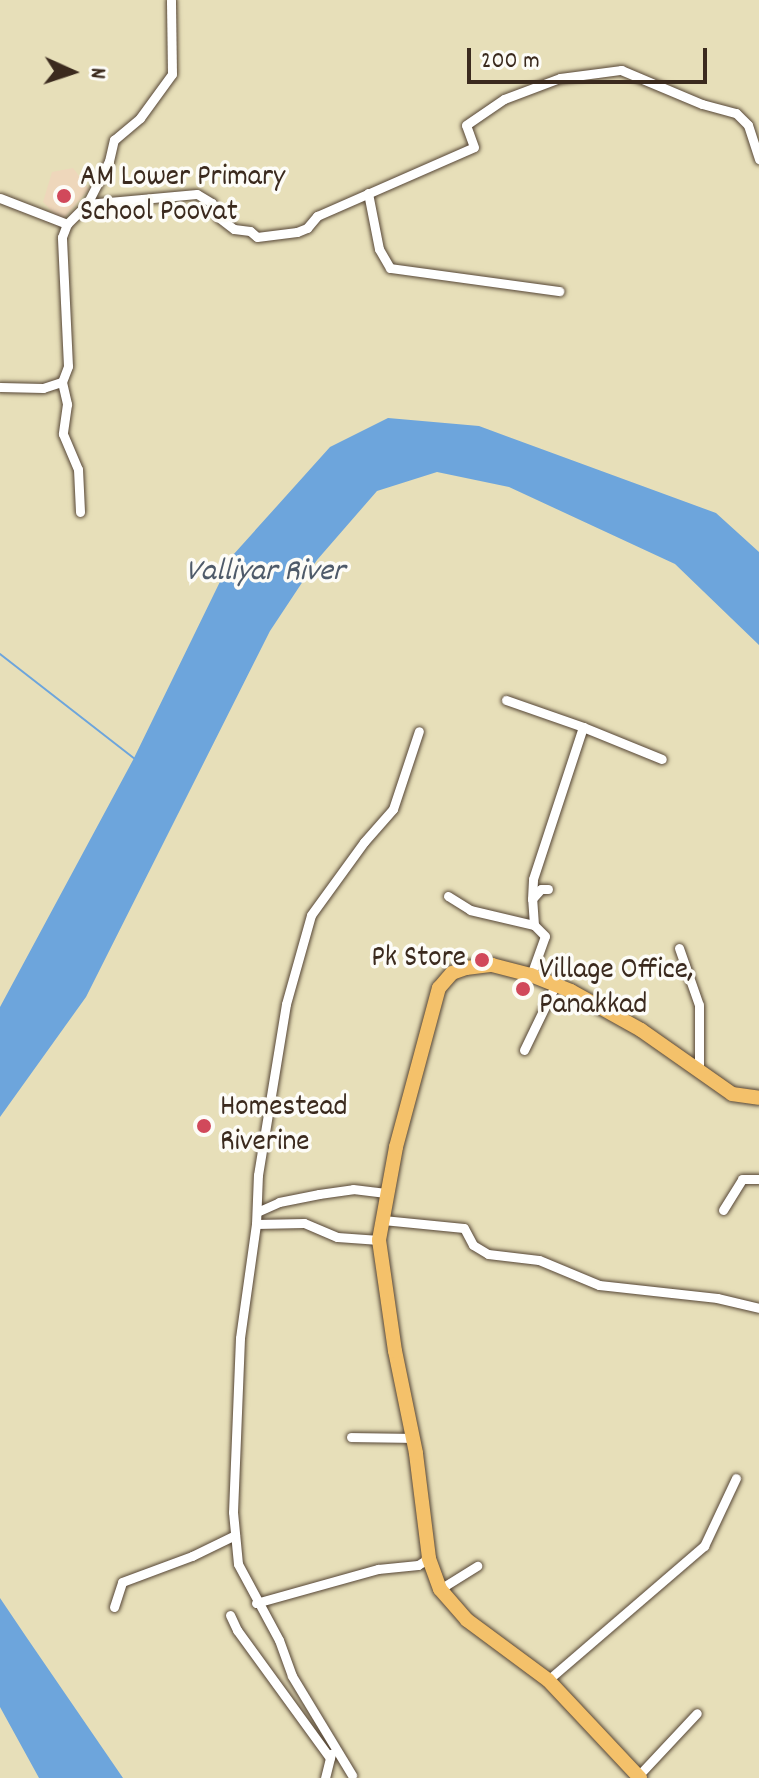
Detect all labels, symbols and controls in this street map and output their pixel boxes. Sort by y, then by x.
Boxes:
north arrow [32,32,112,112]
scale bar [471,32,711,82]
text: 200 m [481,45,540,79]
text: N [81,67,112,80]
place label: AM Lower Primary School Poovat [80,161,285,232]
marker: AM Lower Primary School Poovat [55,187,73,205]
water label: Valliyar River [185,554,345,592]
place label: Pk Store [371,942,466,978]
marker: Pk Store [473,951,491,969]
place label: Village Office, Panakkad [539,954,694,1024]
marker: Village Office, Panakkad [514,980,532,998]
place label: Homestead Riverine [220,1091,348,1162]
marker: Homestead Riverine [195,1117,213,1135]

